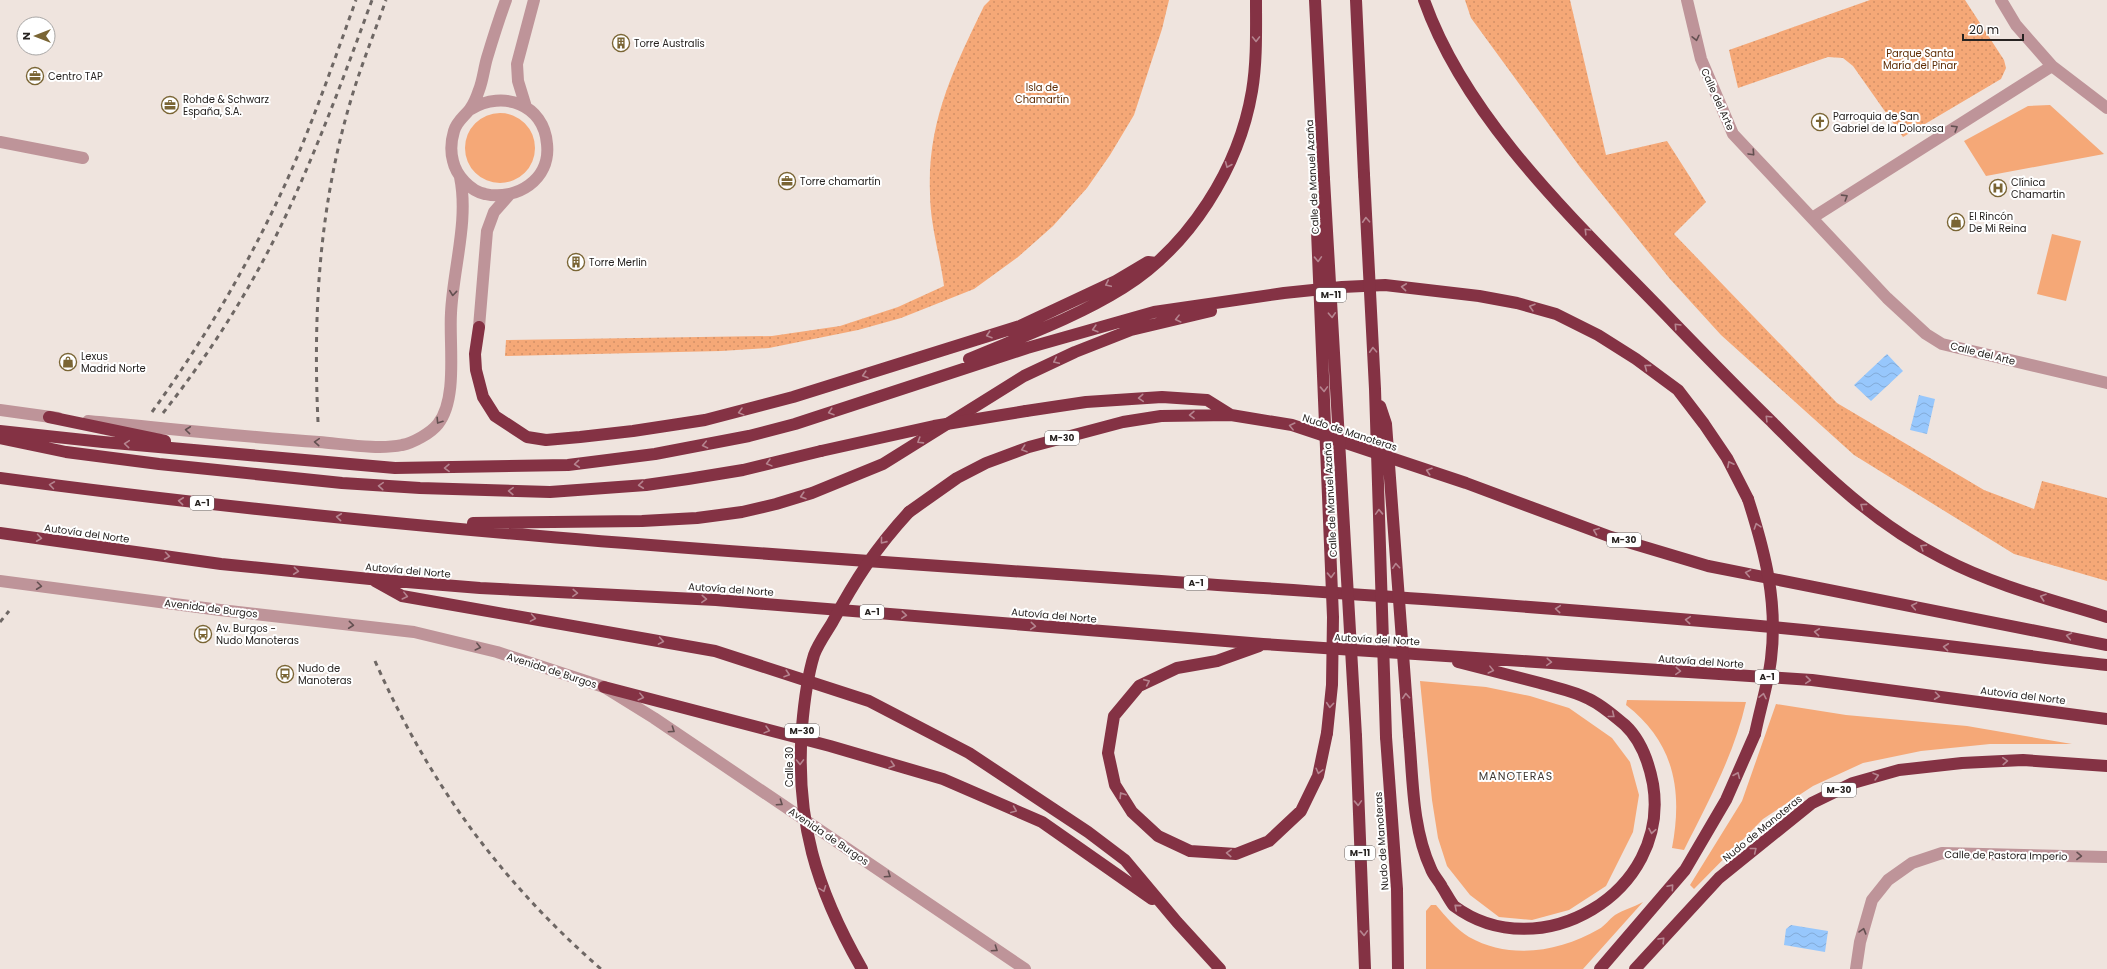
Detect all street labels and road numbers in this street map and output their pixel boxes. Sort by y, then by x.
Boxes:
street label: Calle del Arte [1697,66,1738,133]
street label: Calle de Manuel Azaña [1302,119,1323,235]
road number: M-11 [1316,288,1346,302]
street label: Calle del Arte [1949,338,2017,369]
street label: Nudo de Manoteras [1301,410,1399,455]
road number: M-30 [1045,431,1079,445]
street label: Calle de Manuel Azaña [1320,442,1341,558]
road number: A-1 [190,496,214,510]
street label: Autovía del Norte [43,520,130,547]
road number: M-30 [1607,533,1641,547]
street label: Autovía del Norte [365,559,451,582]
road number: A-1 [1184,576,1208,590]
street label: Autovía del Norte [688,579,774,600]
street label: Avenida de Burgos [163,595,258,622]
street label: Autovía del Norte [1011,604,1097,627]
road number: A-1 [860,605,884,619]
street label: Autovía del Norte [1334,630,1420,649]
street label: Avenida de Burgos [505,649,599,692]
street label: Autovía del Norte [1658,651,1744,672]
road number: A-1 [1755,670,1779,684]
street label: Autovía del Norte [1979,683,2066,708]
road number: M-30 [785,724,819,738]
street label: Calle 30 [782,747,797,787]
road number: M-30 [1822,783,1856,797]
street label: Nudo de Manoteras [1371,791,1392,891]
street label: Nudo de Manoteras [1719,792,1805,865]
street label: Avenida de Burgos [786,804,872,869]
road number: M-11 [1345,846,1375,860]
street label: Calle de Pastora Imperio [1944,847,2068,864]

